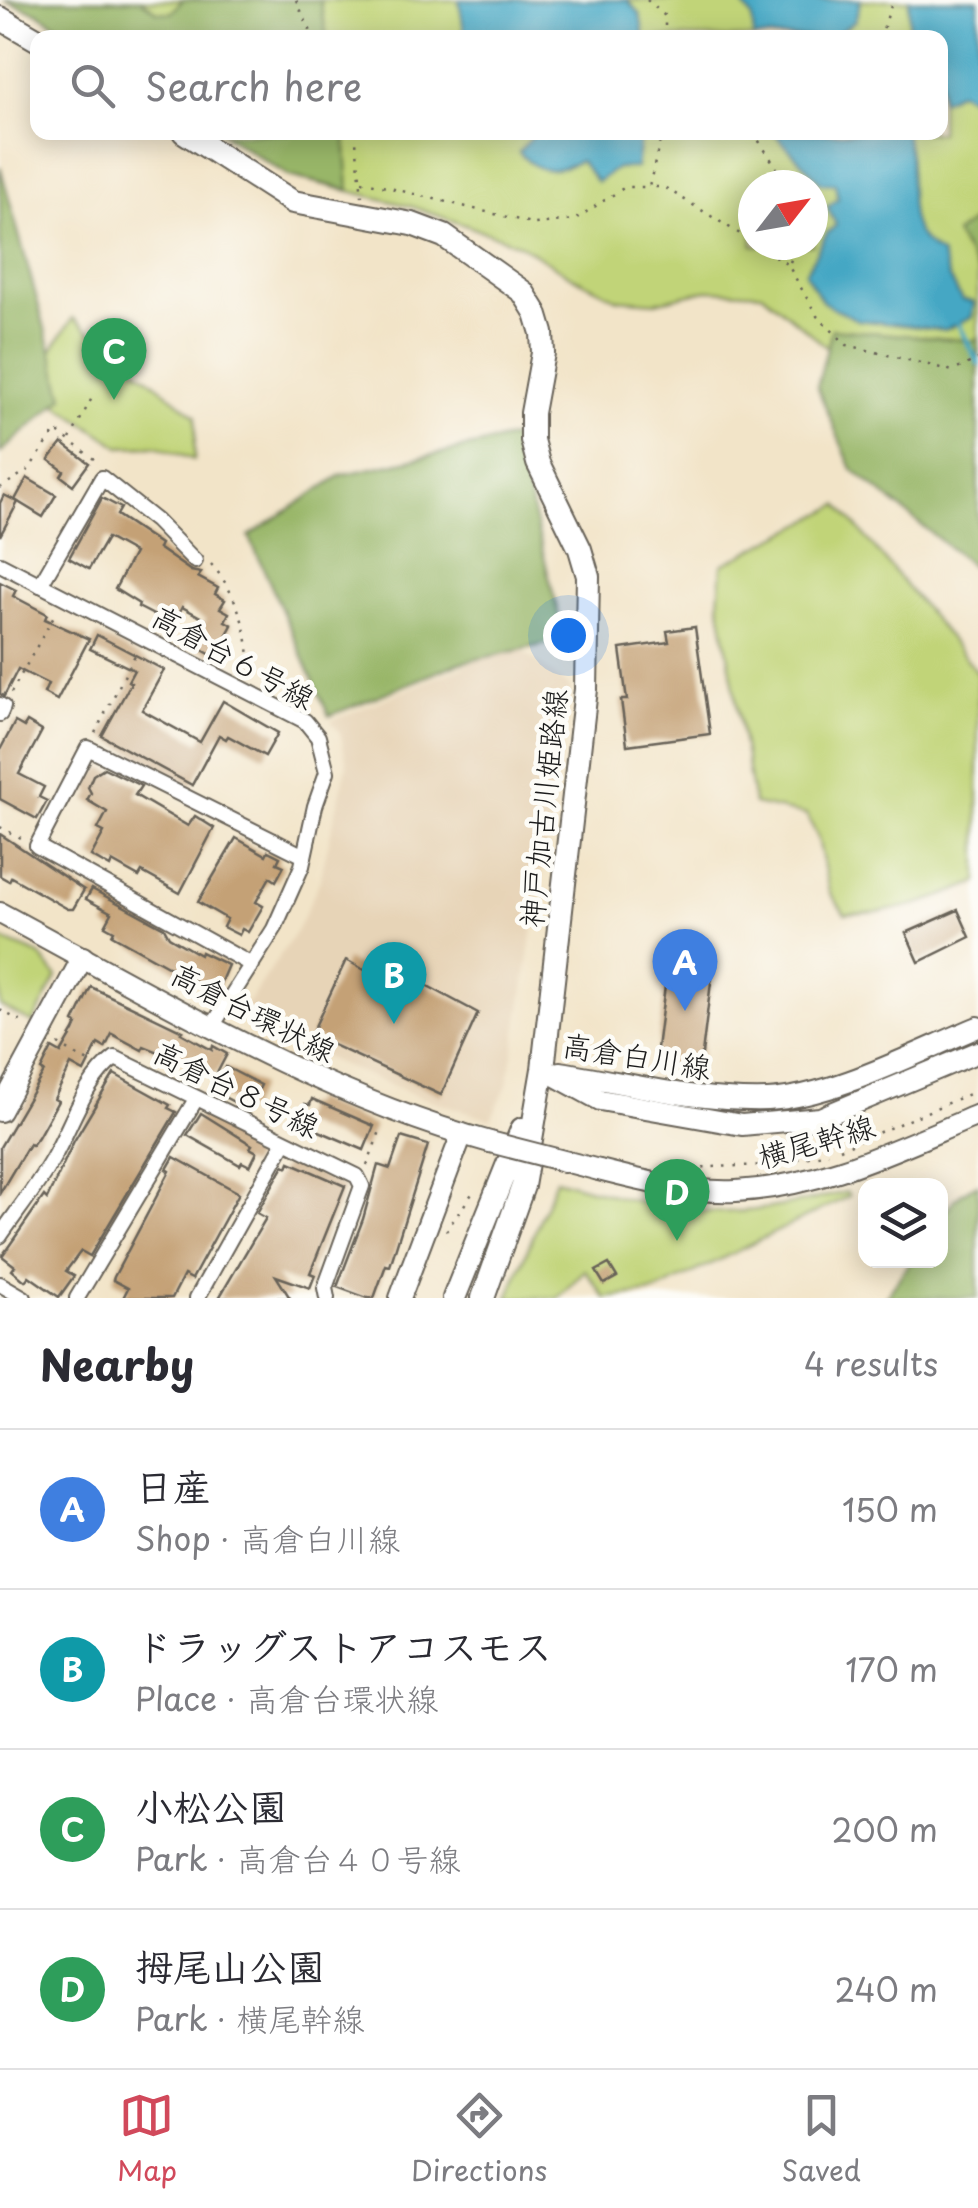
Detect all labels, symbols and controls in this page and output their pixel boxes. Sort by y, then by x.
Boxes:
search box [30,30,948,140]
text: Search here [145,57,362,114]
icon: search [65,58,120,113]
north arrow [738,170,828,260]
pin: C [82,318,146,400]
street label: 高倉台６号線 [144,593,324,719]
your location [543,610,594,661]
street label: 神戸加古川姫路線 [507,686,577,930]
pin: A [652,928,718,1011]
pin: B [362,942,426,1024]
street label: 高倉台環状線 [164,950,344,1072]
street label: 高倉白川線 [559,1021,715,1089]
street label: 高倉台８号線 [146,1028,328,1148]
street label: 横尾幹線 [752,1102,880,1178]
pin: D [644,1158,710,1241]
map controls [858,1178,948,1268]
button: layers [858,1178,948,1268]
text: Nearby [40,1332,194,1395]
text: 4 results [804,1339,938,1387]
text: 日産 [135,1457,211,1514]
text: A [60,1485,85,1533]
text: 150 m [842,1485,938,1533]
text: Shop · 高倉白川線 [135,1514,400,1562]
text: ドラッグストアコスモス [135,1617,552,1674]
text: B [62,1645,83,1693]
text: 170 m [845,1645,938,1693]
text: Place · 高倉台環状線 [135,1674,438,1722]
text: 小松公園 [135,1777,287,1834]
text: C [60,1805,85,1853]
text: 200 m [831,1805,938,1853]
text: Park · 高倉台４０号線 [135,1834,461,1882]
text: 拇尾山公園 [135,1937,325,1994]
text: D [60,1965,85,2013]
text: 240 m [835,1965,938,2013]
text: Park · 横尾幹線 [135,1994,365,2042]
tab: Map [117,2088,177,2191]
tab: Directions [411,2088,547,2191]
tab: Saved [781,2088,861,2191]

